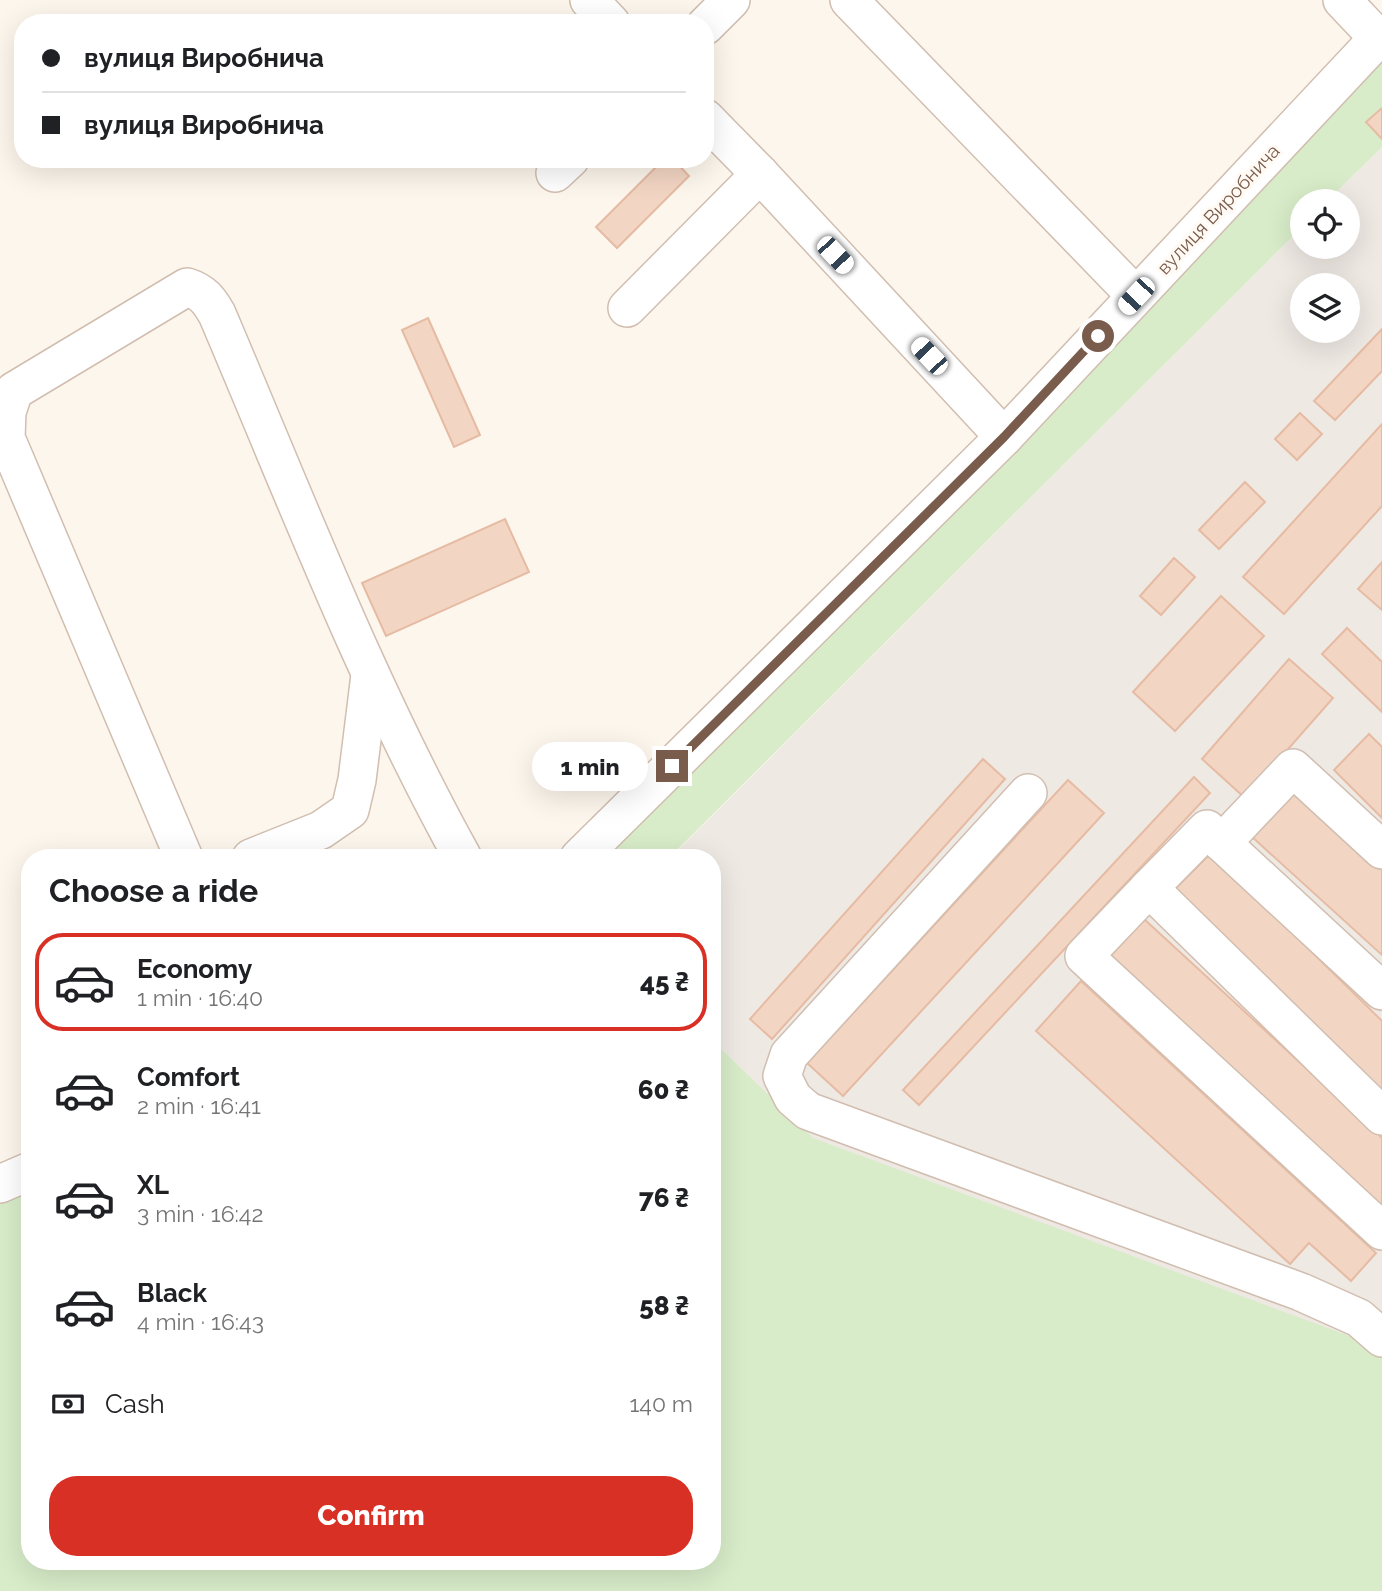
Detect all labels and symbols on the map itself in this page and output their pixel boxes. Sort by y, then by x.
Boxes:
street label: вулиця Виробнича [1152,140,1284,278]
car [813,232,858,278]
car [1114,273,1159,319]
route start [1082,320,1114,352]
car [907,333,952,379]
callout: 1 min [532,742,648,790]
route end [656,750,688,782]

